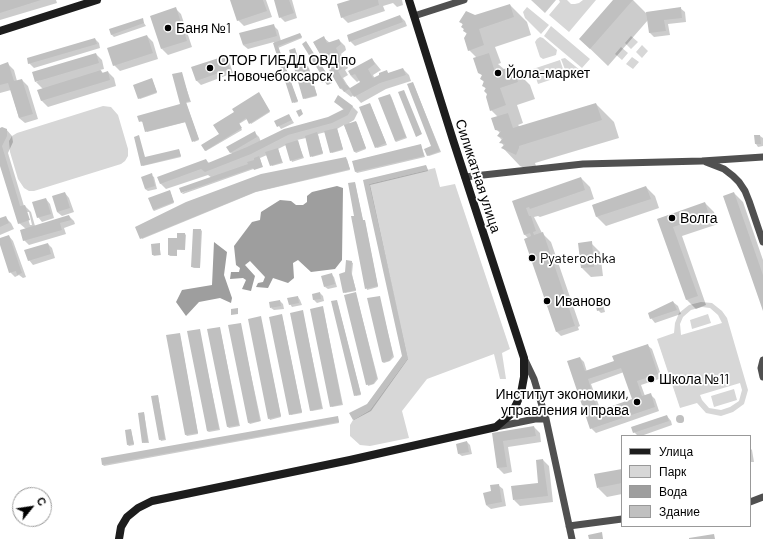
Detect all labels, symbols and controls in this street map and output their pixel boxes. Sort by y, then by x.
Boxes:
place label: Баня №1 [176,20,231,36]
marker: Баня №1 [163,23,173,33]
place label: ОТОР ГИБДД ОВД по г.Новочебоксарск [218,52,356,84]
marker: ОТОР ГИБДД ОВД по г.Новочебоксарск [205,63,215,73]
place label: Йола-маркет [506,65,590,81]
marker: Йола-маркет [493,68,503,78]
street label: Силикатная улица [452,117,504,235]
place label: Волга [680,210,718,226]
marker: Волга [667,213,677,223]
place label: Pyaterochka [540,250,616,266]
marker: Pyaterochka [527,253,537,263]
place label: Иваново [555,293,611,309]
marker: Иваново [542,296,552,306]
place label: Школа №11 [659,371,729,387]
marker: Школа №11 [646,374,656,384]
place label: Институт экономики, управления и права [495,386,629,418]
marker: Институт экономики, управления и права [632,397,642,407]
legend [621,435,751,527]
text: Улица [659,444,693,458]
text: Парк [659,464,686,478]
text: Вода [659,484,687,498]
north arrow [12,487,52,527]
text: С [34,495,50,508]
text: Здание [659,504,700,518]

